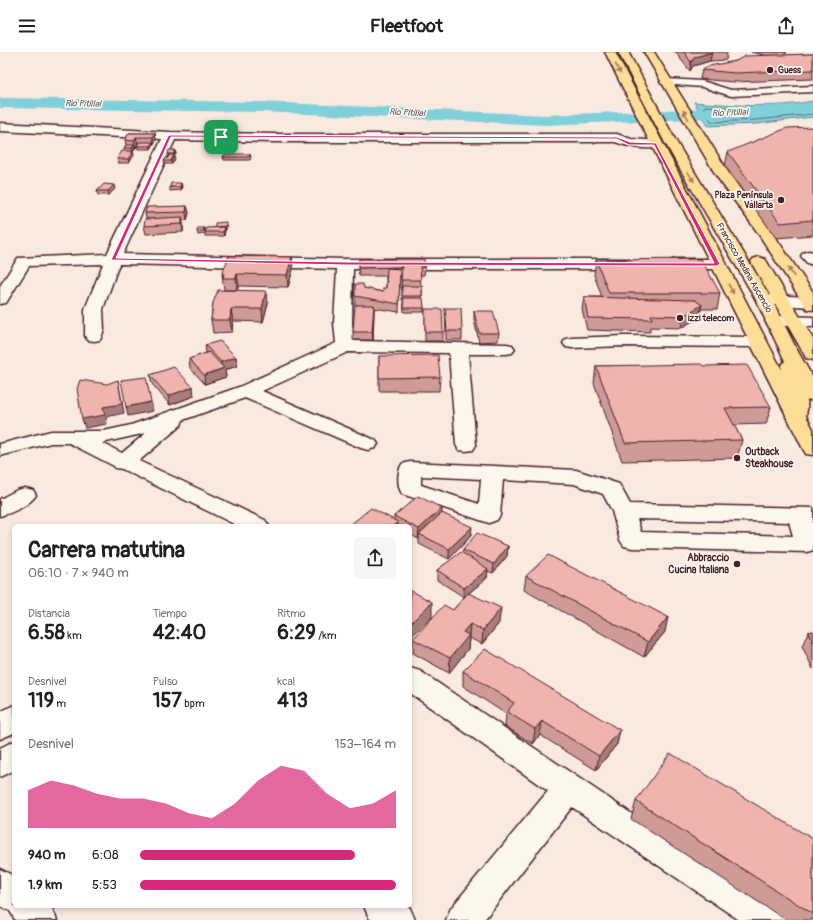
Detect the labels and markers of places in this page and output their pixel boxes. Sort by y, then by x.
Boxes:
marker: Guess [765,65,775,75]
place label: Guess [778,65,802,76]
pin [204,120,238,154]
place label: Plaza Península Vallarta [714,190,774,211]
marker: Plaza Península Vallarta [776,195,786,205]
marker: izzi telecom [675,313,685,323]
place label: izzi telecom [688,313,734,324]
place label: Outback Steakhouse [745,446,794,470]
marker: Outback Steakhouse [732,453,742,463]
place label: Abbraccio Cucina Italiana [668,552,730,576]
marker: Abbraccio Cucina Italiana [732,559,742,569]

